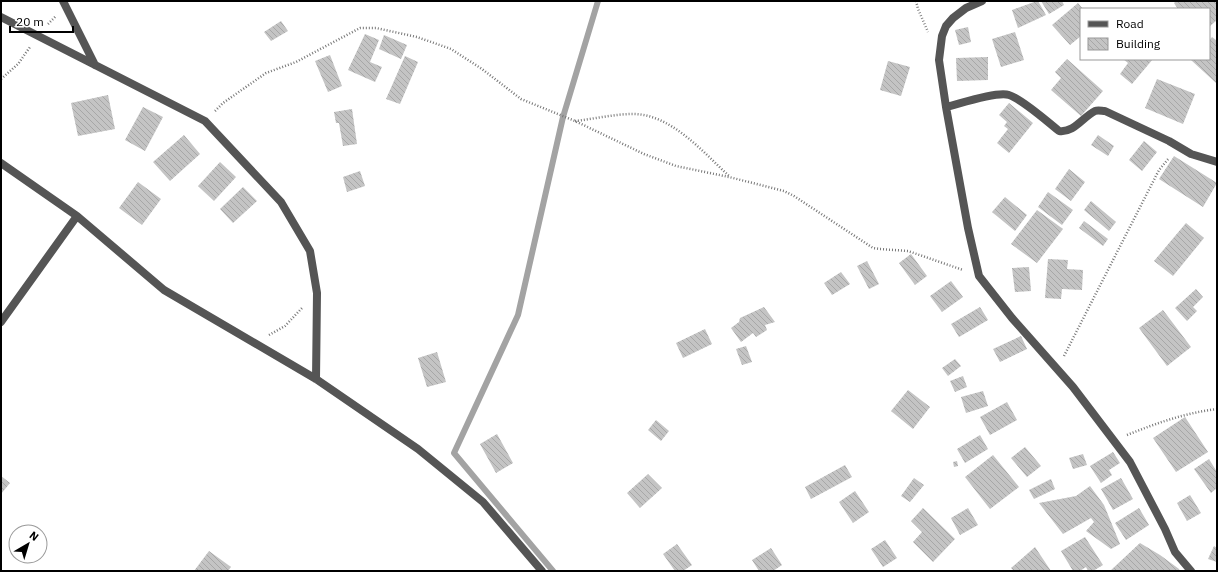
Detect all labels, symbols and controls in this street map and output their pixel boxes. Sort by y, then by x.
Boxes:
scale bar [10,8,73,34]
legend [1080,8,1210,60]
text: 20 m [16,14,44,29]
text: Road [1116,16,1144,31]
text: Building [1116,36,1161,51]
north arrow [8,524,48,564]
text: N [27,528,42,544]

